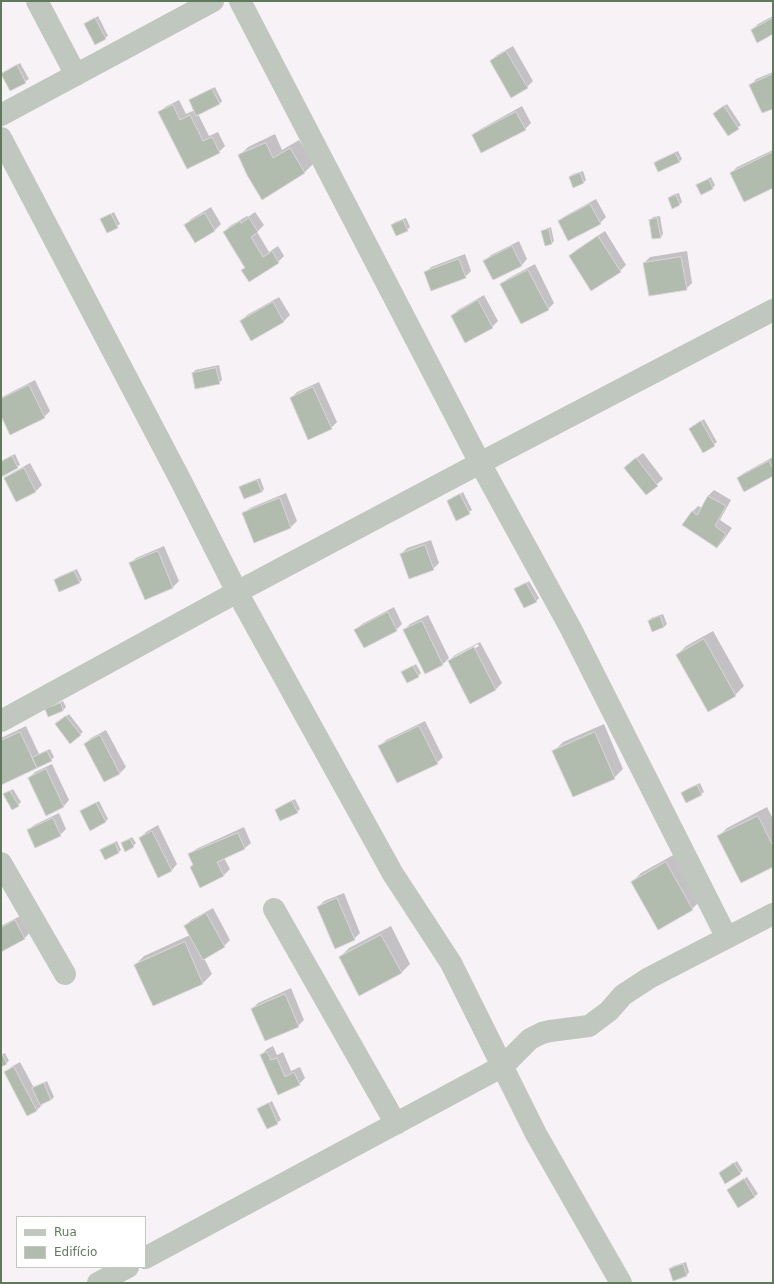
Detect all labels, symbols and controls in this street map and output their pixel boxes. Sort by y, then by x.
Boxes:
legend [16,1216,146,1268]
text: Rua [54,1225,77,1239]
text: Edifício [54,1245,97,1259]

